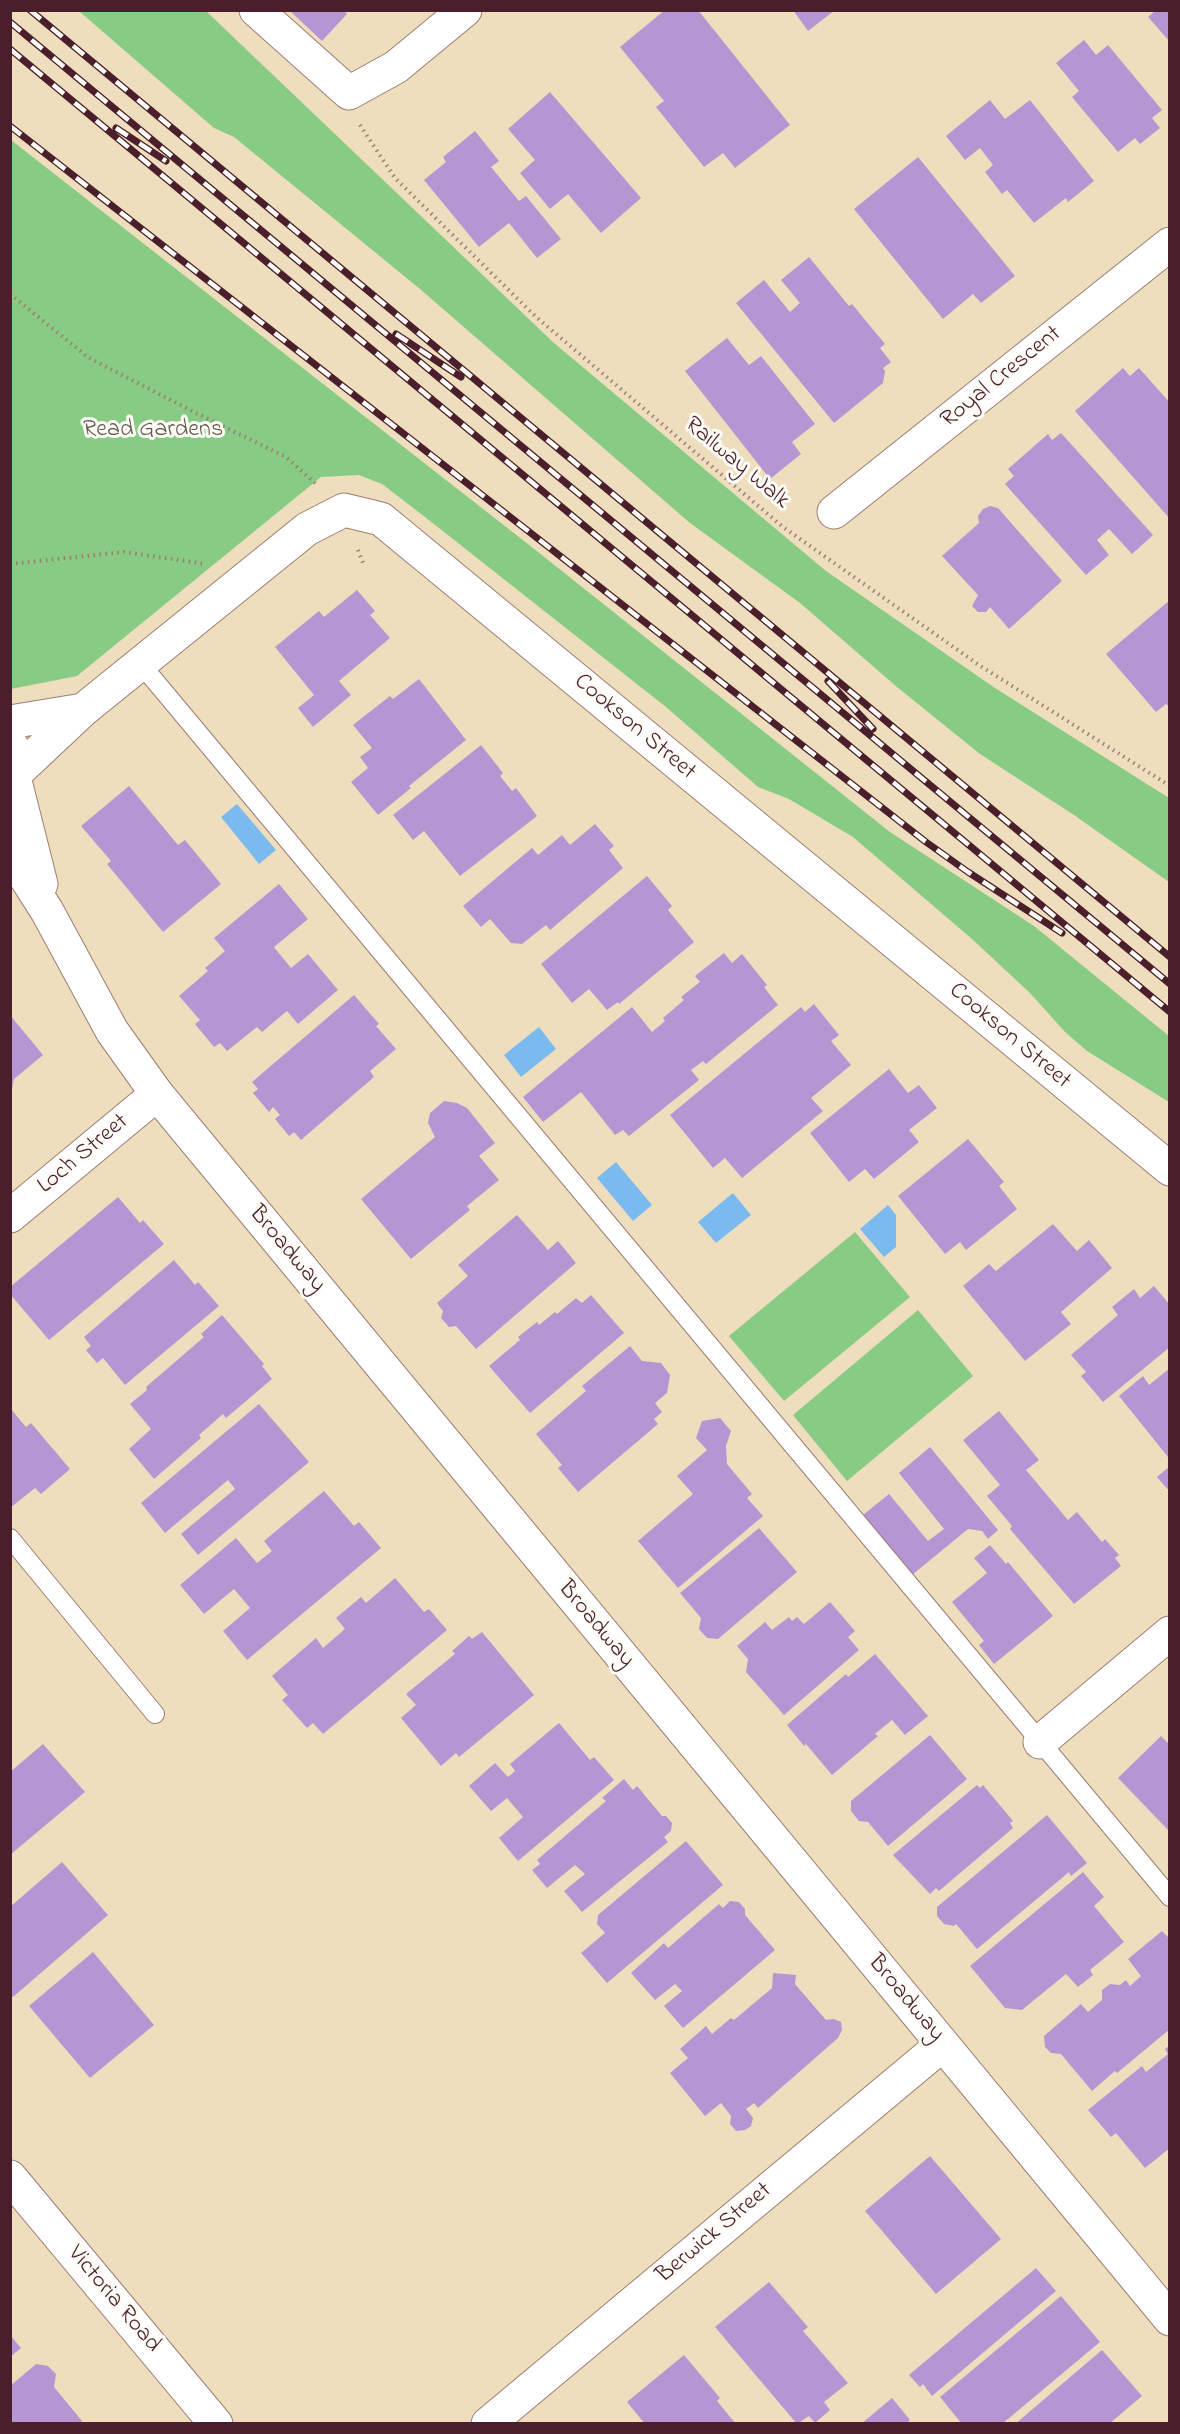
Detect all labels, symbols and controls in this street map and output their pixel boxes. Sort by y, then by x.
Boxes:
street label: Royal Crescent [936,321,1068,435]
street label: Railway Walk [677,412,795,516]
park label: Read Gardens [83,417,223,445]
street label: Cookson Street [567,668,701,788]
street label: Cookson Street [942,977,1076,1097]
street label: Loch Street [33,1109,135,1201]
street label: Broadway [241,1201,331,1299]
street label: Broadway [550,1576,640,1674]
street label: Broadway [860,1950,950,2048]
street label: Berwick Street [651,2177,779,2291]
street label: Victoria Road [60,2241,166,2359]

